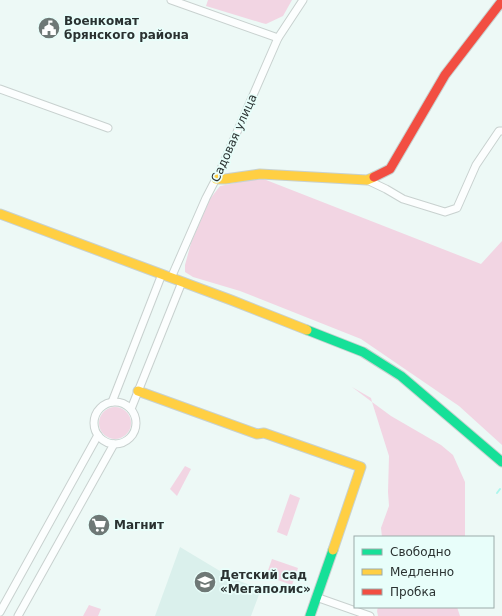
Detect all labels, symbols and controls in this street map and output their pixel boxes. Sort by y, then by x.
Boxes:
place label: Военкомат брянского района [64,14,189,42]
public building icon: Военкомат брянского района [36,15,62,41]
street label: Садовая улица [208,92,260,184]
supermarket icon: Магнит [86,512,112,538]
place label: Магнит [114,518,164,532]
legend [354,536,494,608]
text: Свободно [390,545,451,559]
text: Медленно [390,565,454,579]
place label: Детский сад «Мегаполис» [220,568,311,596]
school or university icon: Детский сад «Мегаполис» [192,569,218,595]
text: Пробка [390,585,436,599]

